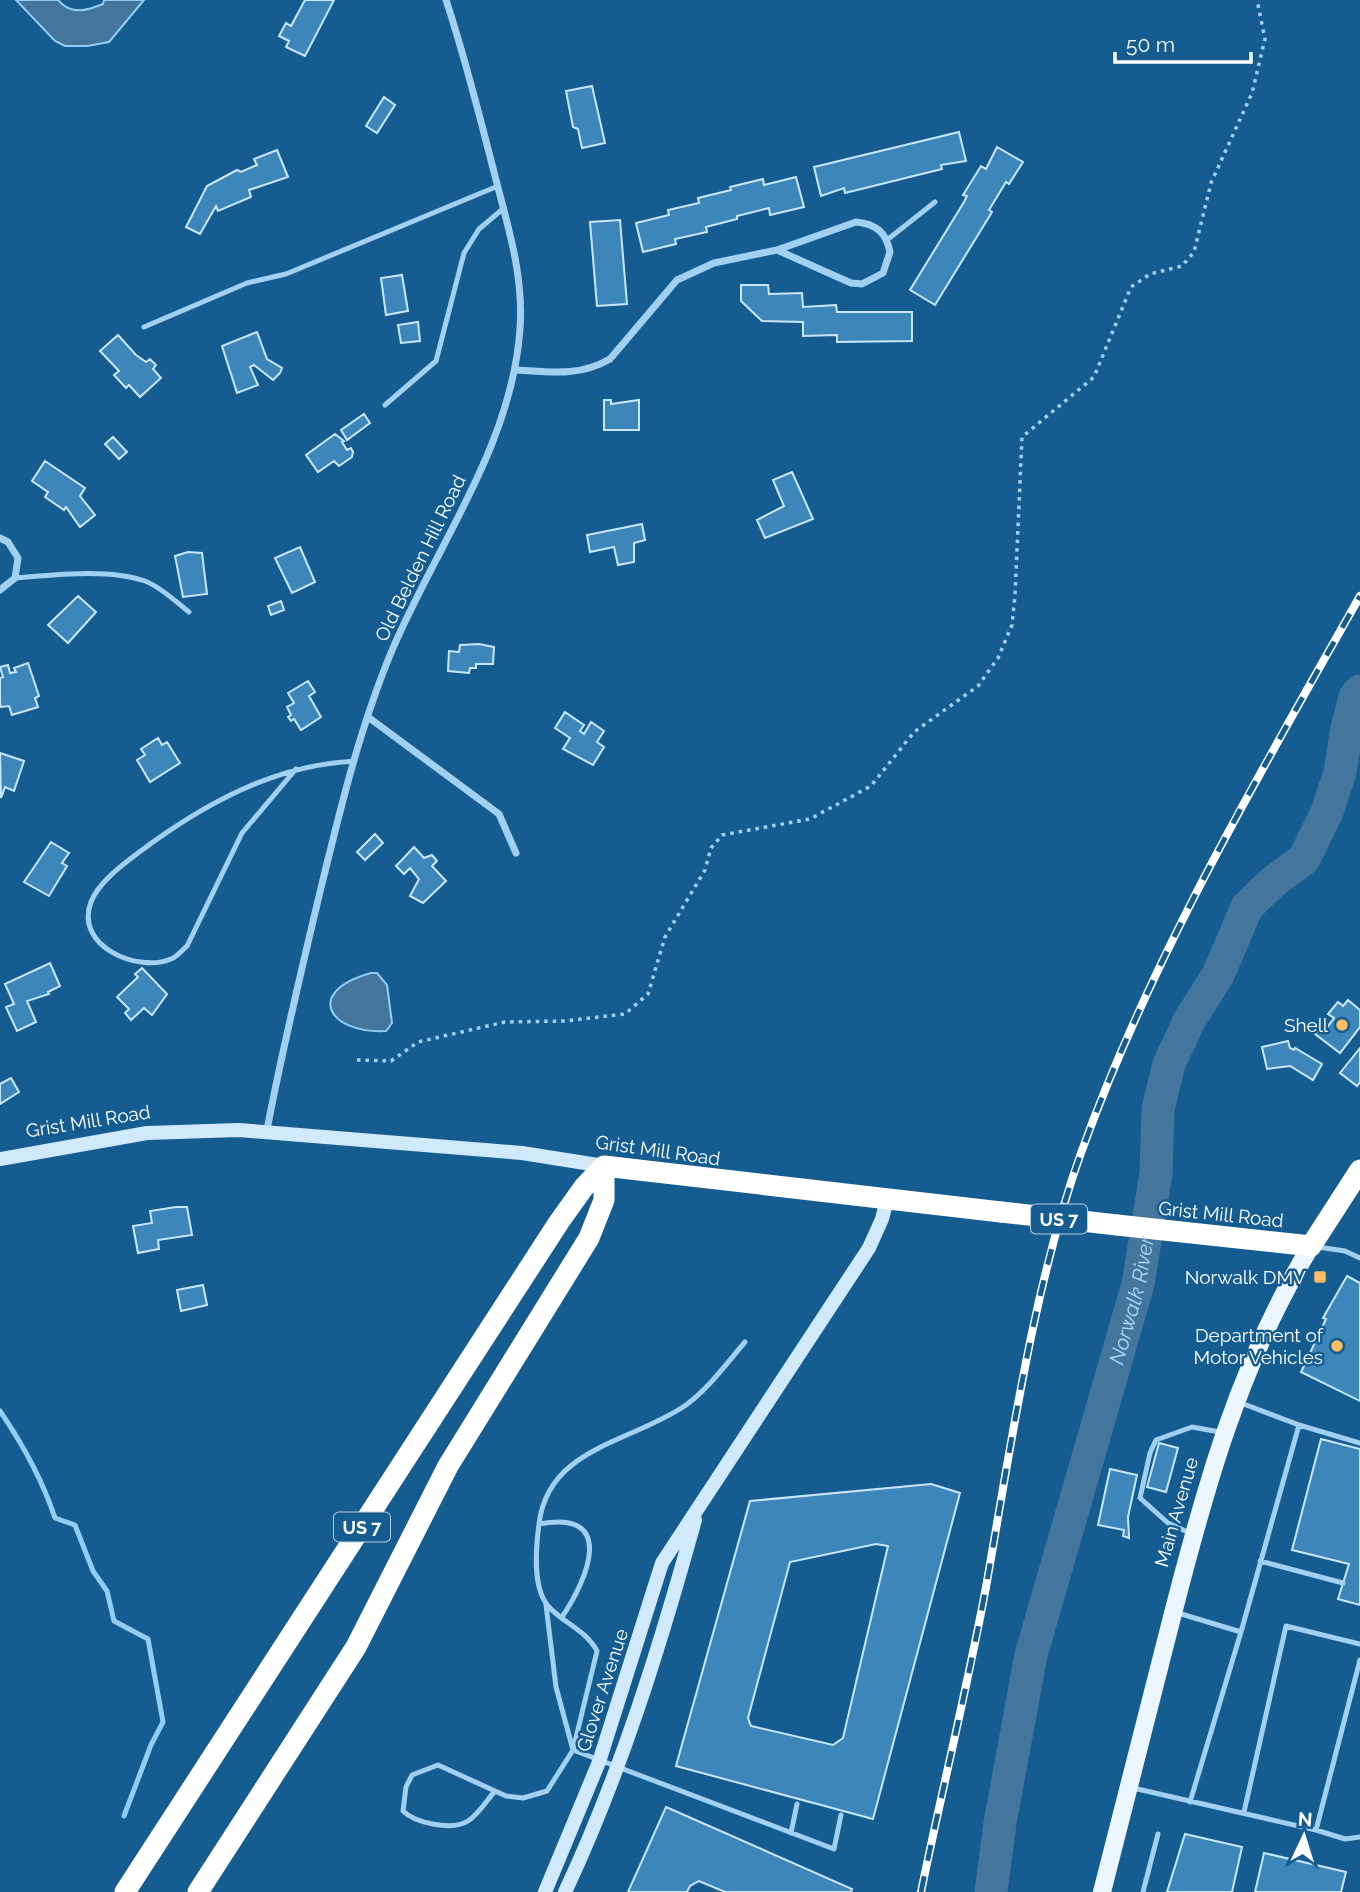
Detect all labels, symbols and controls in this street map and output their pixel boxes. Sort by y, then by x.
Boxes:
scale bar [1115,21,1252,65]
text: 50 m [1126,32,1175,57]
street label: Old Belden Hill Road [370,471,470,645]
place label: Shell [1284,1014,1329,1036]
marker: Shell [1334,1017,1350,1033]
street label: Grist Mill Road [24,1100,152,1142]
street label: Grist Mill Road [594,1130,722,1170]
street label: Grist Mill Road [1157,1196,1285,1232]
road number: US 7 [1031,1204,1087,1234]
water label: Norwalk River [1103,1234,1158,1367]
place label: Norwalk DMV [1185,1266,1306,1288]
marker: Norwalk DMV [1312,1269,1328,1285]
place label: Department of Motor Vehicles [1193,1324,1324,1368]
marker: Department of Motor Vehicles [1329,1338,1345,1354]
street label: Main Avenue [1150,1455,1202,1569]
road number: US 7 [334,1512,390,1542]
street label: Glover Avenue [572,1626,632,1754]
north arrow [1269,1801,1339,1871]
text: N [1297,1808,1313,1831]

